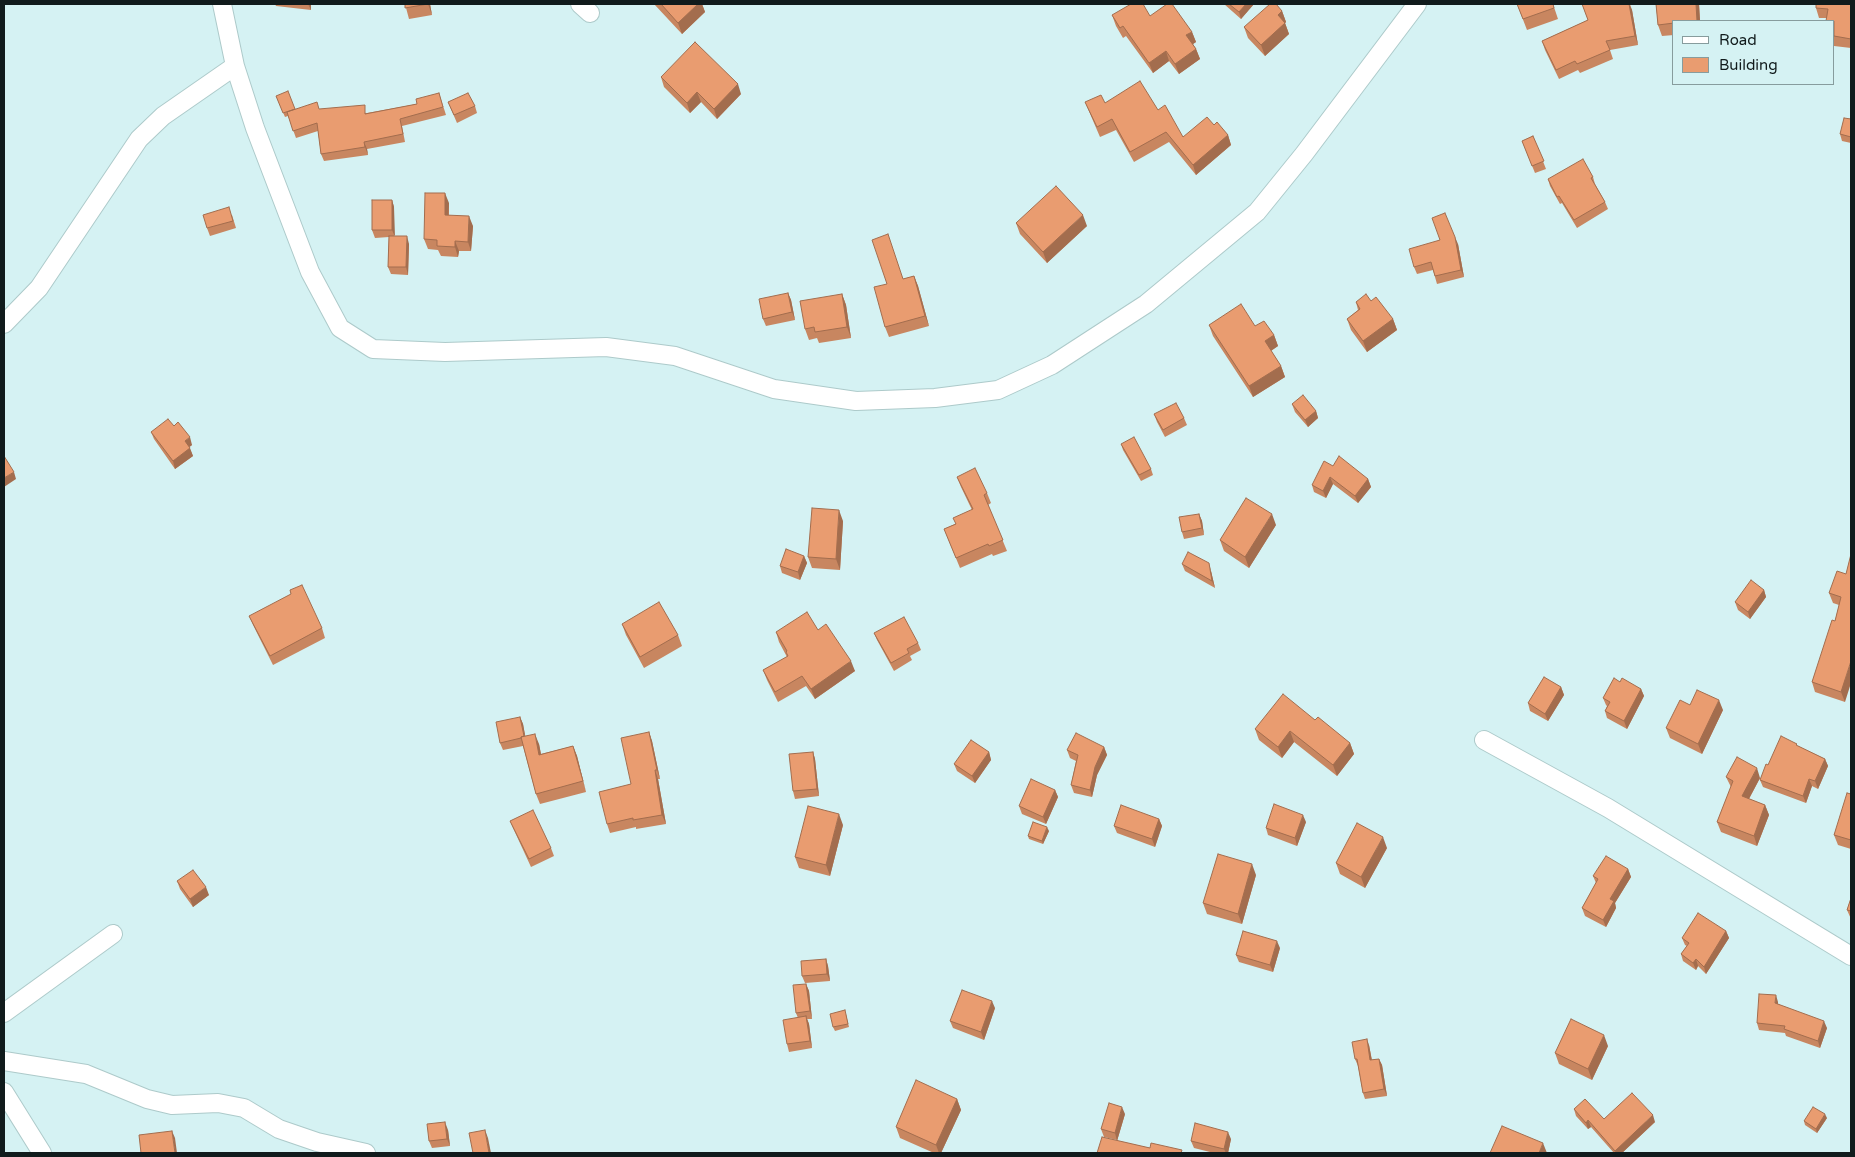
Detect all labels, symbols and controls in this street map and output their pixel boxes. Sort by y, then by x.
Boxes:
legend [1672,20,1835,85]
text: Road [1719,31,1757,49]
text: Building [1719,56,1778,74]

